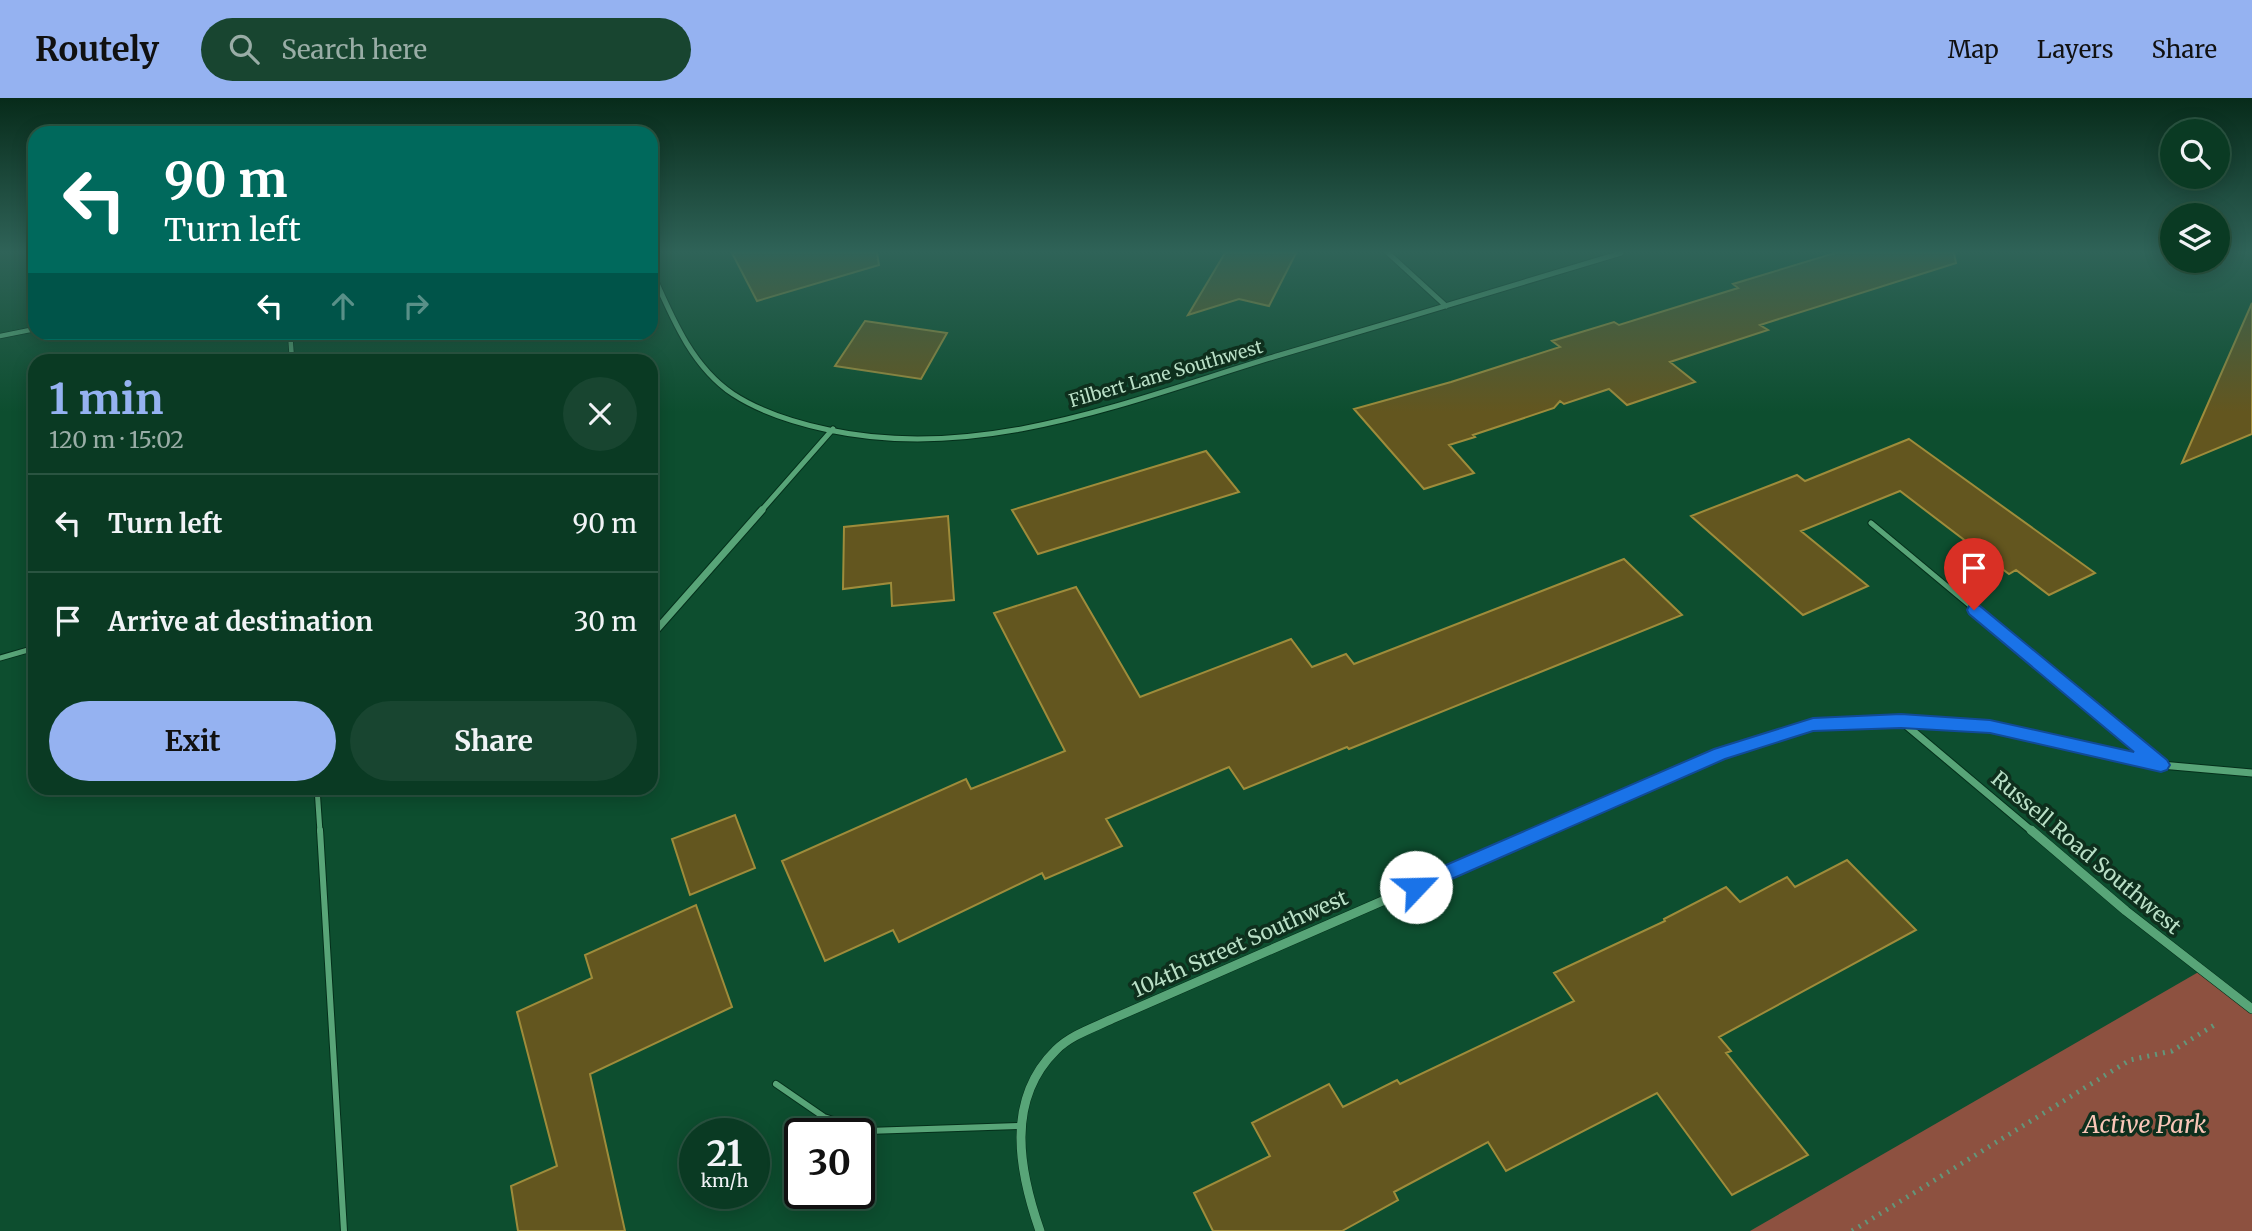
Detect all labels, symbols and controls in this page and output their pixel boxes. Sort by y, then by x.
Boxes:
search box [201,18,691,81]
text: Routely [35,29,159,70]
icon: search [225,30,263,68]
text: Search here [281,33,427,66]
text: Map [1948,34,1999,65]
text: Layers [2037,34,2113,65]
text: Share [2151,34,2217,65]
map controls [2160,119,2230,273]
button: search [2160,119,2230,189]
text: 90 m [164,149,288,210]
icon: left [49,154,140,245]
button: layers [2160,203,2230,273]
text: Turn left [164,210,301,250]
icon: left [251,287,289,325]
icon: ahead [324,287,362,325]
icon: right [397,287,435,325]
street label: Filbert Lane Southwest [1066,335,1265,412]
text: 1 min [49,373,163,425]
button: close [563,377,637,451]
text: 120 m · 15:02 [49,425,184,454]
icon: left [49,504,87,542]
text: Turn left [108,507,222,540]
text: 90 m [573,507,637,540]
pin [1944,538,2004,610]
icon: arrive [1955,549,1993,587]
icon: arrive [49,602,87,640]
text: Arrive at destination [108,605,373,638]
text: 30 m [574,605,637,638]
button: Exit [49,701,336,781]
button: Share [350,701,637,781]
street label: Russell Road Southwest [1986,765,2187,940]
position arrow [1379,850,1453,924]
street label: 104th Street Southwest [1128,884,1352,1003]
park label: Active Park [2082,1109,2206,1140]
speed limit sign: 30 [784,1118,875,1209]
text: 21 [707,1132,742,1176]
text: km/h [701,1169,748,1192]

